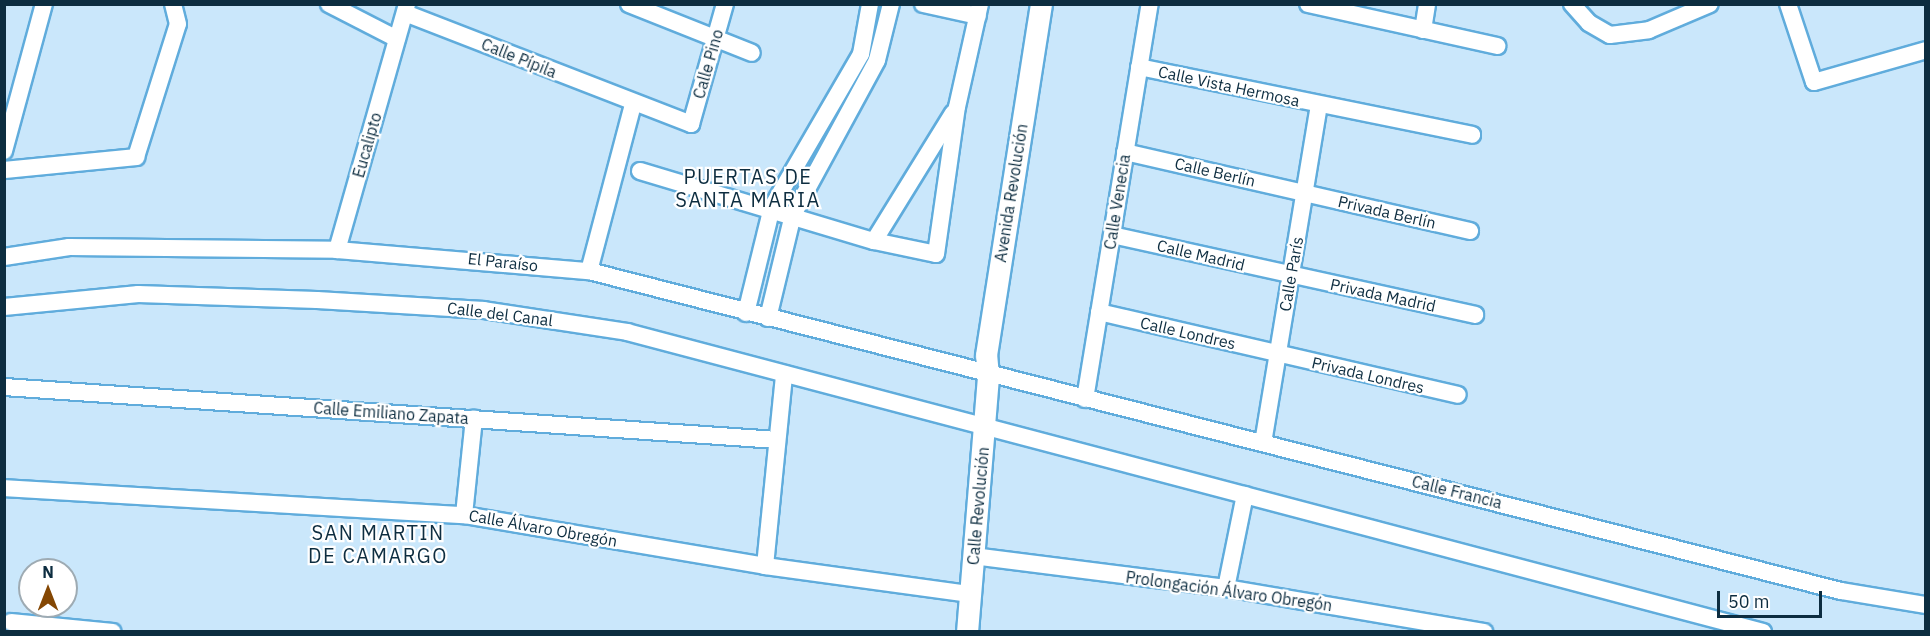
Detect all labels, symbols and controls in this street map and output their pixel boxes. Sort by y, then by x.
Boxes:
street label: Calle Pino [689,27,727,101]
street label: Calle Pípila [479,34,559,82]
street label: Calle Vista Hermosa [1156,62,1302,110]
street label: Eucalipto [349,110,385,180]
street label: Avenida Revolución [991,122,1031,264]
street label: Calle Venecia [1100,153,1134,251]
street label: Calle Berlín [1173,153,1257,191]
district label: PUERTAS DE SANTA MARIA [675,165,821,212]
street label: Privada Berlín [1336,191,1438,233]
street label: Calle París [1275,235,1307,313]
street label: Calle Madrid [1155,236,1247,274]
street label: El Paraíso [467,249,539,275]
street label: Privada Madrid [1329,274,1437,316]
street label: Calle del Canal [446,298,554,330]
street label: Calle Londres [1138,313,1238,353]
street label: Privada Londres [1310,353,1426,397]
street label: Calle Emiliano Zapata [313,398,469,428]
street label: Calle Revolución [963,446,993,566]
street label: Calle Francia [1410,472,1504,512]
street label: Calle Álvaro Obregón [467,505,619,551]
district label: SAN MARTIN DE CAMARGO [308,520,448,567]
north arrow [18,558,78,618]
text: N [42,562,54,582]
street label: Prolongación Álvaro Obregón [1125,567,1333,615]
scale bar [1720,579,1825,617]
text: 50 m [1728,590,1770,613]

